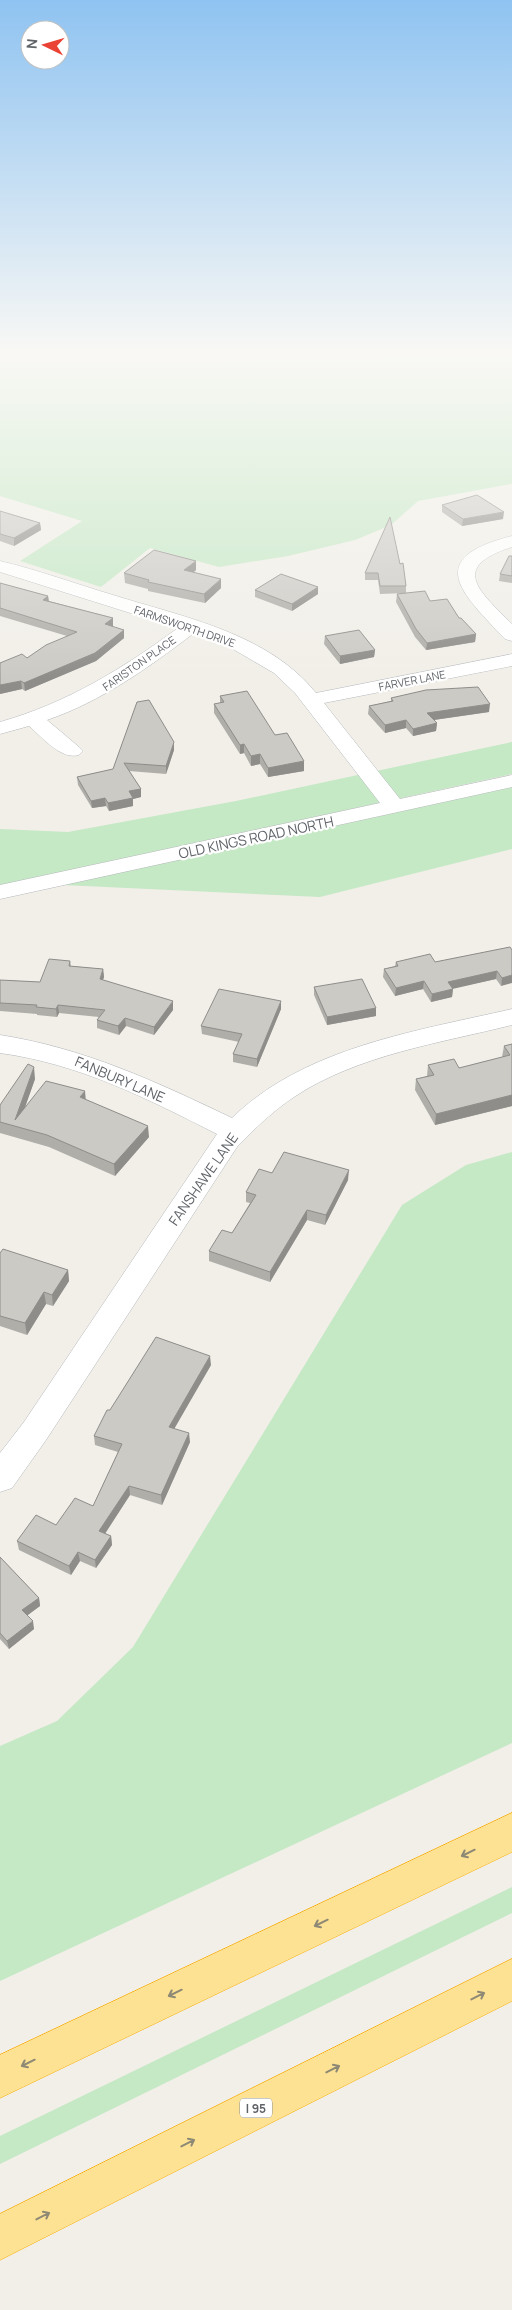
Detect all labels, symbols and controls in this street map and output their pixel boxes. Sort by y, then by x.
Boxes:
north arrow [20,20,70,70]
text: N [22,38,41,50]
street label: FARMSWORTH DRIVE [132,602,238,650]
street label: FARISTON PLACE [99,632,179,694]
street label: FARVER LANE [377,666,447,694]
street label: OLD KINGS ROAD NORTH [177,811,335,863]
street label: FANBURY LANE [72,1051,168,1107]
street label: FANSHAWE LANE [164,1129,242,1229]
one-way arrow [461,1849,476,1858]
one-way arrow [314,1918,329,1928]
one-way arrow [168,1989,183,1999]
one-way arrow [470,1991,485,2000]
one-way arrow [21,2059,36,2069]
one-way arrow [326,2064,341,2074]
road number: I 95 [240,2098,272,2118]
one-way arrow [181,2138,196,2148]
one-way arrow [36,2211,51,2221]

